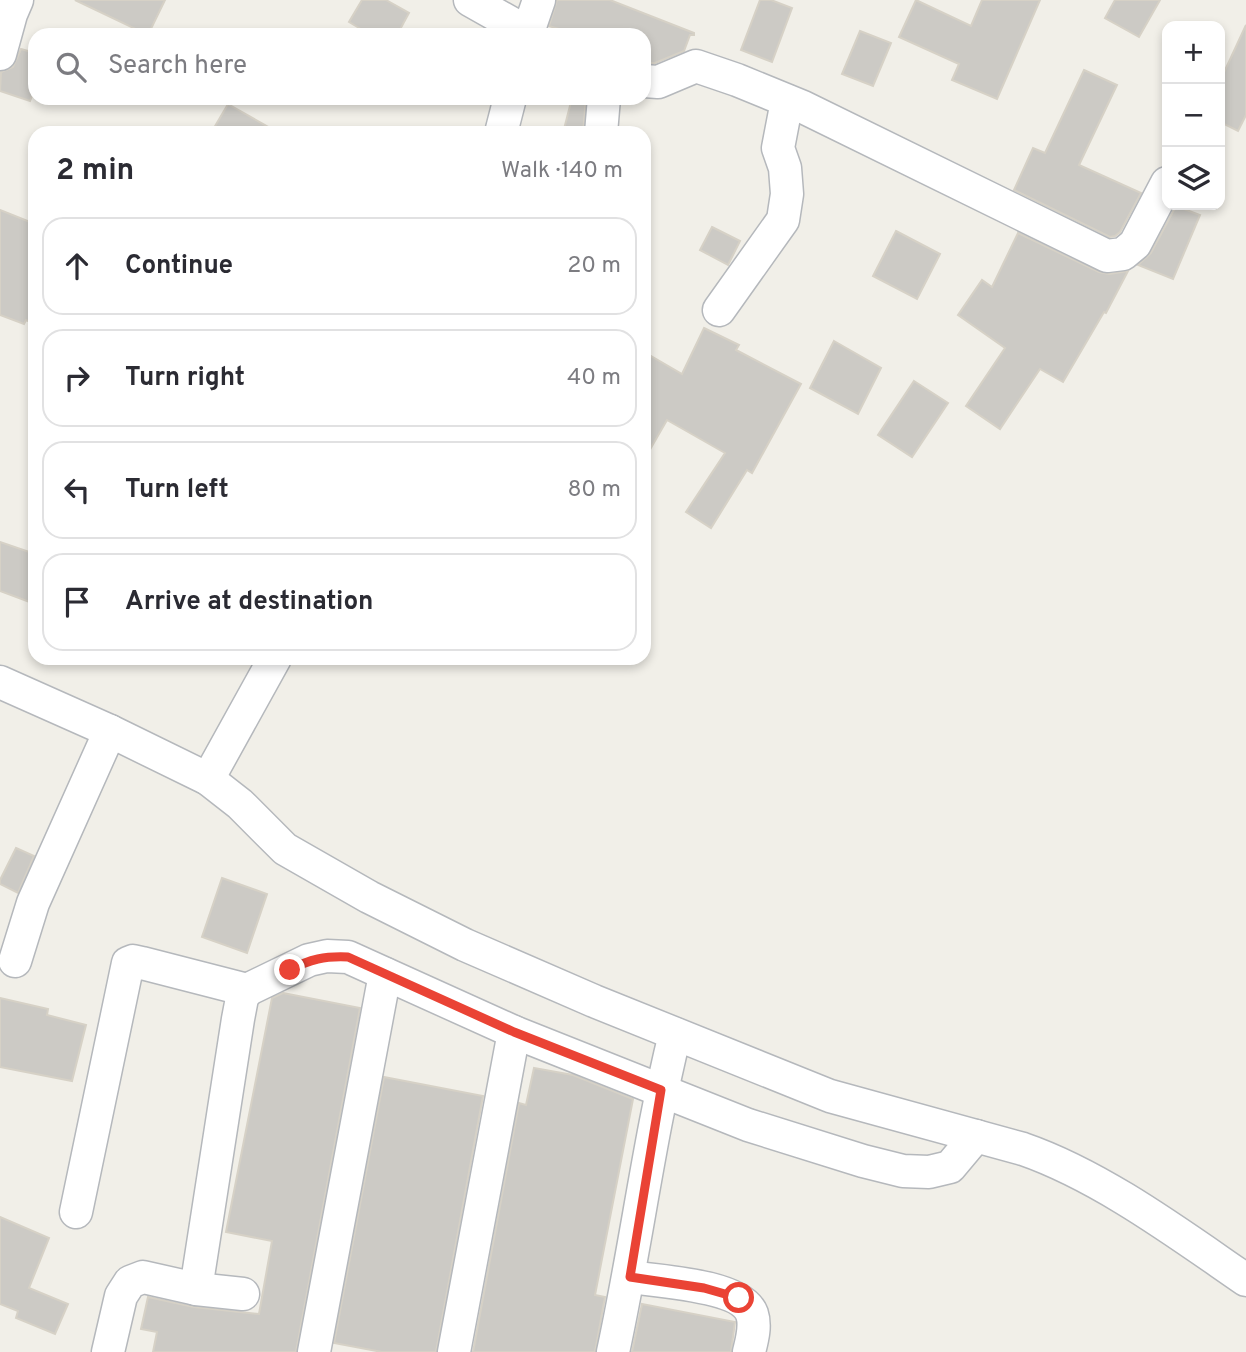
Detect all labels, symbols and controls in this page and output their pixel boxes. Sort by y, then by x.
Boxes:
map controls [1162,21,1225,210]
button: + [1162,21,1225,84]
search box [28,28,651,105]
icon: search [52,48,90,86]
text: Search here [108,50,247,83]
button: − [1162,84,1225,147]
button: layers [1162,147,1225,210]
text: 2 min [56,153,134,190]
text: Walk · 140 m [501,157,623,186]
icon: ahead [58,247,96,285]
text: Continue [125,250,233,283]
text: 20 m [567,252,621,281]
icon: right [58,359,96,397]
text: Turn right [125,362,245,395]
text: 40 m [567,364,621,393]
icon: left [58,471,96,509]
text: Turn left [125,474,229,507]
text: 80 m [568,476,621,505]
icon: arrive [58,583,96,621]
text: Arrive at destination [125,586,373,619]
route end [274,954,305,985]
route start [723,1282,754,1313]

